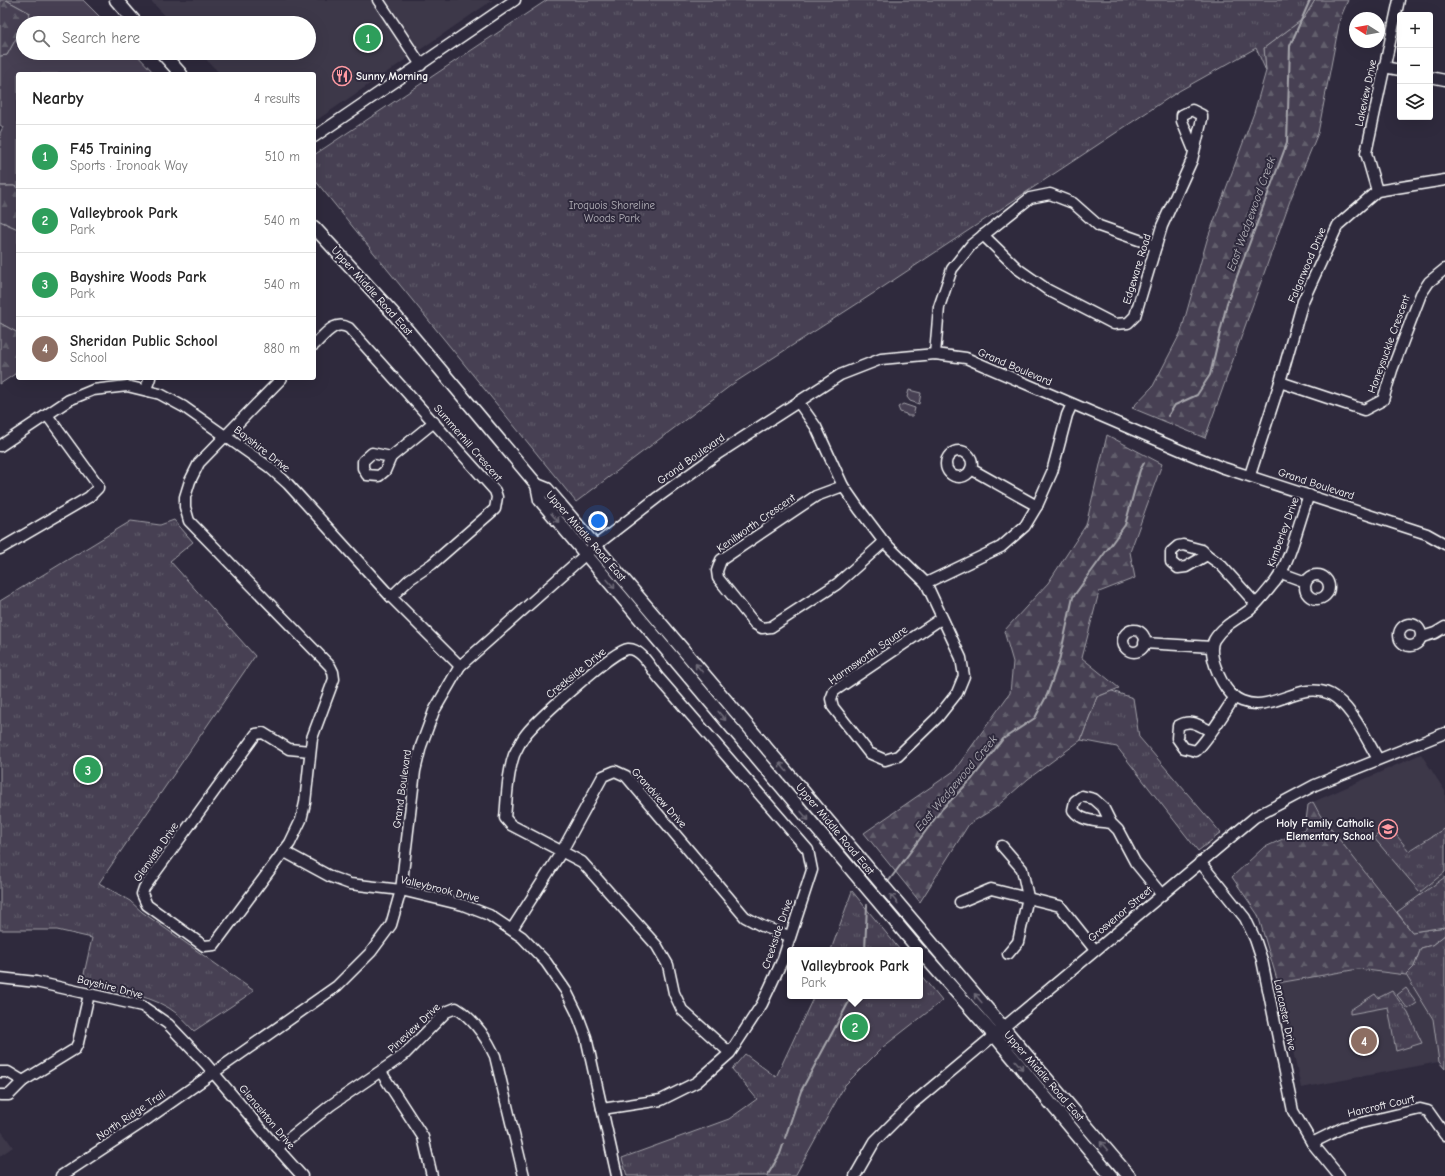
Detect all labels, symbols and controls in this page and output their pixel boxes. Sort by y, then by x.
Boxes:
north arrow [1349,12,1385,48]
map controls [1397,12,1433,120]
button: + [1397,12,1433,48]
search box [16,16,316,60]
pin: 1 [355,23,381,53]
icon: search [30,27,52,49]
text: Search here [62,29,140,47]
button: − [1397,48,1433,84]
street label: Lakeview Drive [1353,58,1380,128]
restaurant icon: Sunny Morning [331,65,353,87]
place label: Sunny Morning [356,70,428,83]
button: layers [1397,84,1433,120]
text: Nearby [32,89,83,108]
text: 4 results [254,91,300,106]
text: F45 Training [70,140,152,158]
text: 1 [42,149,48,164]
text: 510 m [265,149,300,164]
water label: East Wedgewood Creek [1224,155,1278,273]
text: Sports · Ironoak Way [70,158,187,173]
park label: Iroquois Shoreline Woods Park [569,199,656,225]
text: Valleybrook Park [70,204,178,222]
text: 2 [42,213,48,228]
text: 540 m [264,213,300,228]
text: Park [70,222,95,237]
street label: Falgarwood Drive [1285,225,1329,305]
street label: Edgeware Road [1120,232,1154,306]
street label: Upper Middle Road East [329,244,416,339]
text: Bayshire Woods Park [70,268,206,286]
text: 3 [42,277,48,292]
text: 540 m [264,277,300,292]
text: Park [70,286,95,301]
street label: Honeysuckle Crescent [1365,292,1413,395]
text: Sheridan Public School [70,332,218,350]
text: 4 [42,341,48,356]
text: 880 m [264,341,300,356]
street label: Grand Boulevard [976,346,1054,389]
text: School [70,350,107,365]
street label: Summerhill Crescent [431,402,505,485]
street label: Bayshire Drive [231,423,293,475]
street label: Grand Boulevard [655,431,727,487]
street label: Grand Boulevard [1276,466,1356,503]
street label: Upper Middle Road East [543,488,629,584]
street label: Kenilworth Crescent [714,491,798,555]
street label: Kimberley Drive [1264,495,1302,569]
your location [588,511,608,531]
one-way arrow [551,513,560,523]
one-way arrow [607,579,616,589]
street label: Harmsworth Square [826,623,910,687]
street label: Creekside Drive [544,645,609,701]
one-way arrow [694,663,703,673]
one-way arrow [717,711,726,721]
water label: East Wedgewood Creek [912,732,1000,834]
street label: Grand Boulevard [390,749,414,829]
pin: 3 [75,755,101,785]
one-way arrow [778,762,787,773]
street label: Grandview Drive [629,765,690,831]
street label: Upper Middle Road East [793,781,878,878]
one-way arrow [801,810,810,821]
place label: Holy Family Catholic Elementary School [1276,817,1374,843]
school or university icon: Holy Family Catholic Elementary School [1377,818,1399,840]
street label: Glenvista Drive [131,819,182,884]
street label: Valleybrook Drive [399,873,481,905]
street label: Grosvenor Street [1085,883,1155,945]
one-way arrow [889,894,898,904]
street label: Creekside Drive [759,897,795,971]
popup [787,947,923,999]
text: Valleybrook Park [801,957,909,975]
street label: Bayshire Drive [76,973,145,1002]
text: Park [801,975,826,990]
street label: Lancaster Drive [1271,978,1299,1052]
one-way arrow [973,993,982,1004]
street label: Pineview Drive [385,1000,443,1056]
pin: 2 [842,1012,868,1042]
pin: 4 [1351,1026,1377,1056]
street label: Upper Middle Road East [1001,1028,1087,1124]
one-way arrow [1014,1060,1023,1071]
street label: Glenashton Drive [236,1082,298,1152]
street label: North Ridge Trail [94,1087,168,1143]
street label: Harcroft Court [1346,1092,1417,1120]
one-way arrow [1100,1141,1109,1152]

